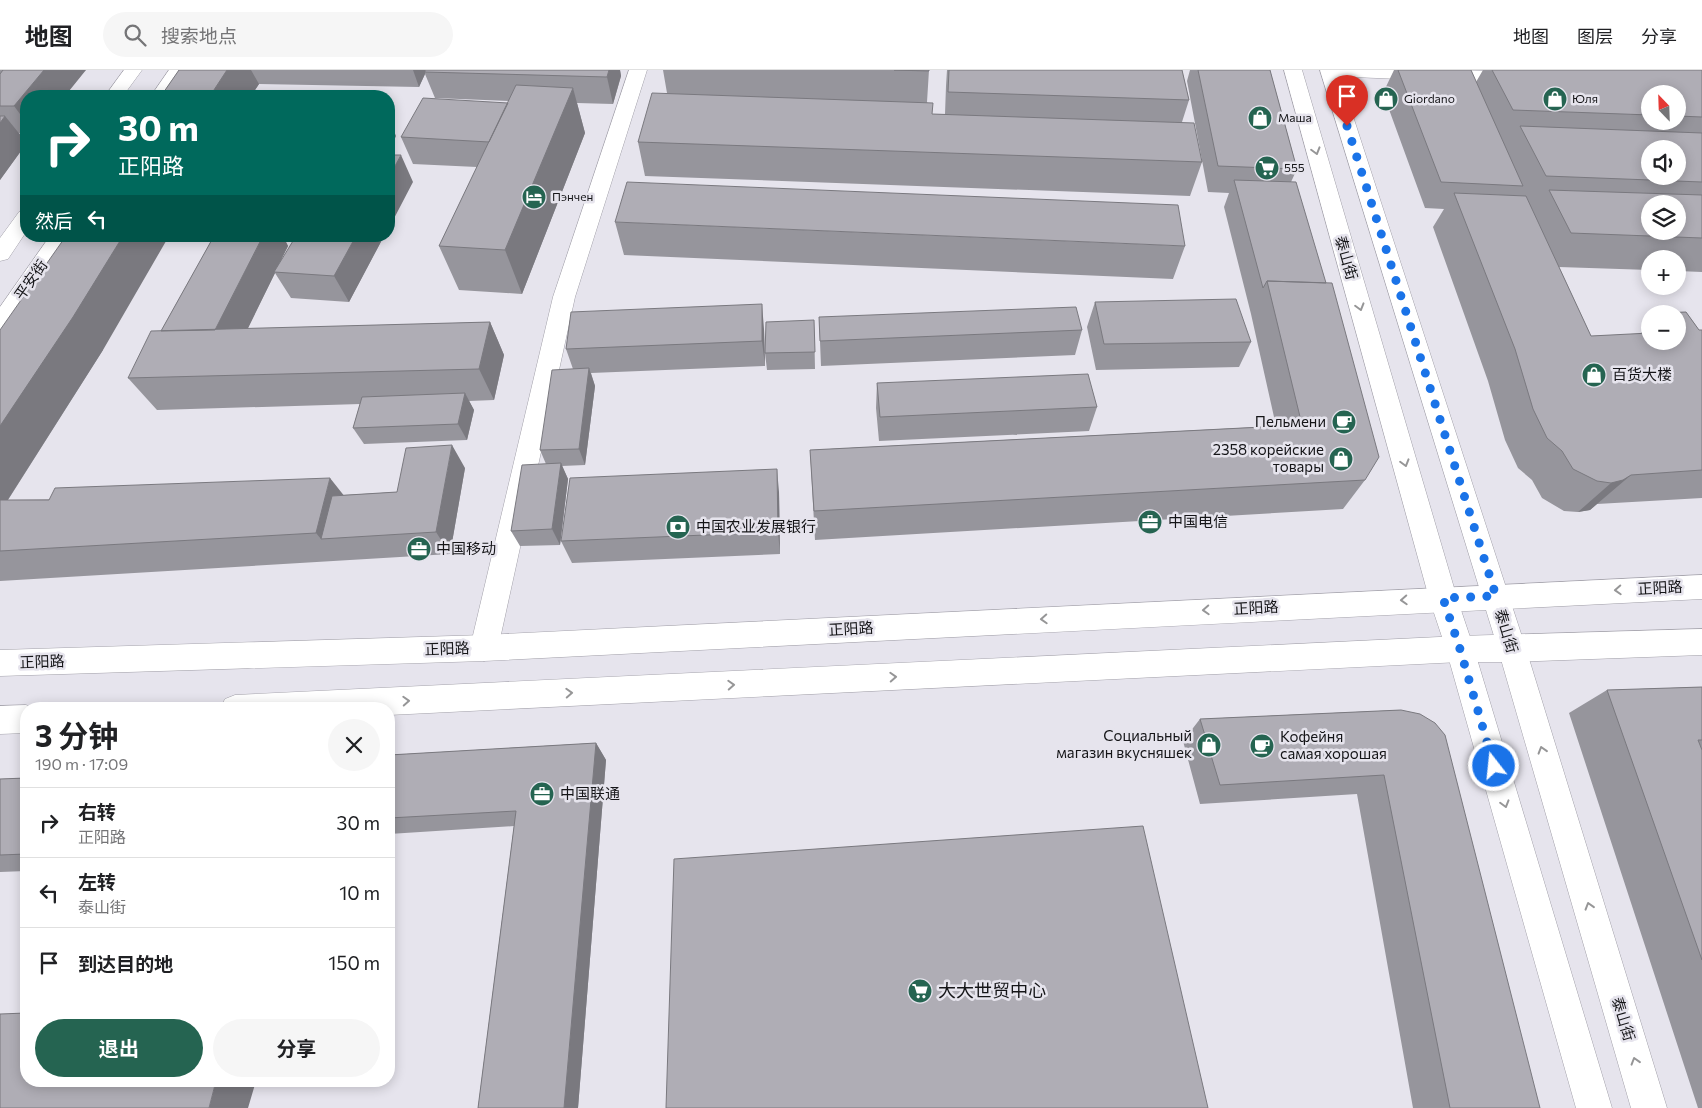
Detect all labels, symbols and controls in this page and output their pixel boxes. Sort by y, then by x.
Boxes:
search box [103,12,453,57]
text: 地图 [25,21,73,50]
icon: search [121,21,149,49]
text: 搜索地点 [161,24,237,47]
text: 地图 [1513,25,1549,47]
text: 图层 [1577,25,1613,47]
text: 分享 [1641,25,1677,47]
pin [1326,75,1368,126]
icon: arrive [1333,82,1361,110]
north arrow [1641,85,1686,130]
map controls [1641,85,1686,350]
shop icon: Giordano [1373,86,1399,112]
shop icon: Юля [1542,86,1568,112]
place label: Giordano [1404,91,1455,105]
place label: Юля [1572,91,1598,105]
text: 30 m [118,105,199,148]
shop icon: Маша [1247,105,1273,131]
icon: right [35,110,100,175]
place label: Маша [1278,110,1312,124]
button: sound [1641,140,1686,185]
one-way arrow [1310,146,1320,154]
text: 正阳路 [118,152,184,179]
supermarket icon: 555 [1254,155,1280,181]
place label: 555 [1284,160,1305,174]
hotel icon: Пэнчен [521,184,547,210]
place label: Пэнчен [552,189,593,203]
button: layers [1641,195,1686,240]
icon: left [83,205,111,233]
text: 然后 [35,209,73,232]
street label: 泰山街 [1332,234,1362,282]
button: + [1641,250,1686,295]
street label: 平安街 [10,256,50,303]
one-way arrow [1355,302,1365,310]
button: − [1641,305,1686,350]
shop icon: 百货大楼 [1581,362,1607,388]
place label: 百货大楼 [1612,365,1672,383]
cafe icon: Пельмени [1331,409,1357,435]
place label: Пельмени [1255,412,1326,430]
place label: 2358 корейские товары [1213,440,1324,475]
shop icon: 2358 корейские товары [1328,446,1354,472]
one-way arrow [1399,459,1409,467]
office icon: 中国电信 [1137,509,1163,535]
place label: 中国电信 [1168,512,1228,530]
bank icon: 中国农业发展银行 [665,514,691,540]
place label: 中国农业发展银行 [696,517,816,535]
office icon: 中国移动 [406,536,432,562]
place label: 中国移动 [436,539,496,557]
street label: 正阳路 [1637,577,1683,597]
one-way arrow [1614,585,1622,596]
one-way arrow [1399,595,1407,606]
street label: 正阳路 [1233,597,1279,617]
one-way arrow [1202,605,1210,616]
street label: 泰山街 [1492,607,1522,655]
one-way arrow [1040,613,1048,624]
street label: 正阳路 [828,618,874,638]
street label: 正阳路 [424,638,470,658]
street label: 正阳路 [19,651,65,671]
one-way arrow [890,672,898,683]
one-way arrow [727,680,735,691]
one-way arrow [565,688,573,698]
one-way arrow [403,695,411,706]
text: 3 分钟 [35,716,118,753]
button: close [328,719,380,771]
place label: Социальный магазин вкусняшек [1056,726,1192,761]
place label: Кофейня самая хорошая [1280,727,1387,762]
shop icon: Социальный магазин вкусняшек [1196,732,1222,758]
cafe icon: Кофейня самая хорошая [1249,733,1275,759]
position arrow [1467,739,1519,791]
one-way arrow [1538,746,1548,754]
text: 190 m · 17:09 [35,754,128,773]
office icon: 中国联通 [529,781,555,807]
place label: 中国联通 [560,784,620,802]
one-way arrow [1500,799,1510,807]
text: 右转 [78,800,116,823]
icon: right [35,809,63,837]
text: 30 m [337,811,380,834]
text: 正阳路 [78,827,126,846]
text: 左转 [78,870,116,893]
icon: left [35,879,63,907]
text: 10 m [339,881,380,904]
text: 泰山街 [78,897,126,916]
one-way arrow [1584,902,1594,910]
icon: arrive [35,949,63,977]
text: 150 m [328,951,380,974]
text: 到达目的地 [78,952,173,975]
supermarket icon: 大大世贸中心 [907,978,933,1004]
place label: 大大世贸中心 [938,979,1046,1001]
street label: 泰山街 [1609,995,1639,1043]
button: 退出 [35,1019,203,1077]
button: 分享 [213,1019,380,1077]
one-way arrow [1631,1058,1641,1066]

